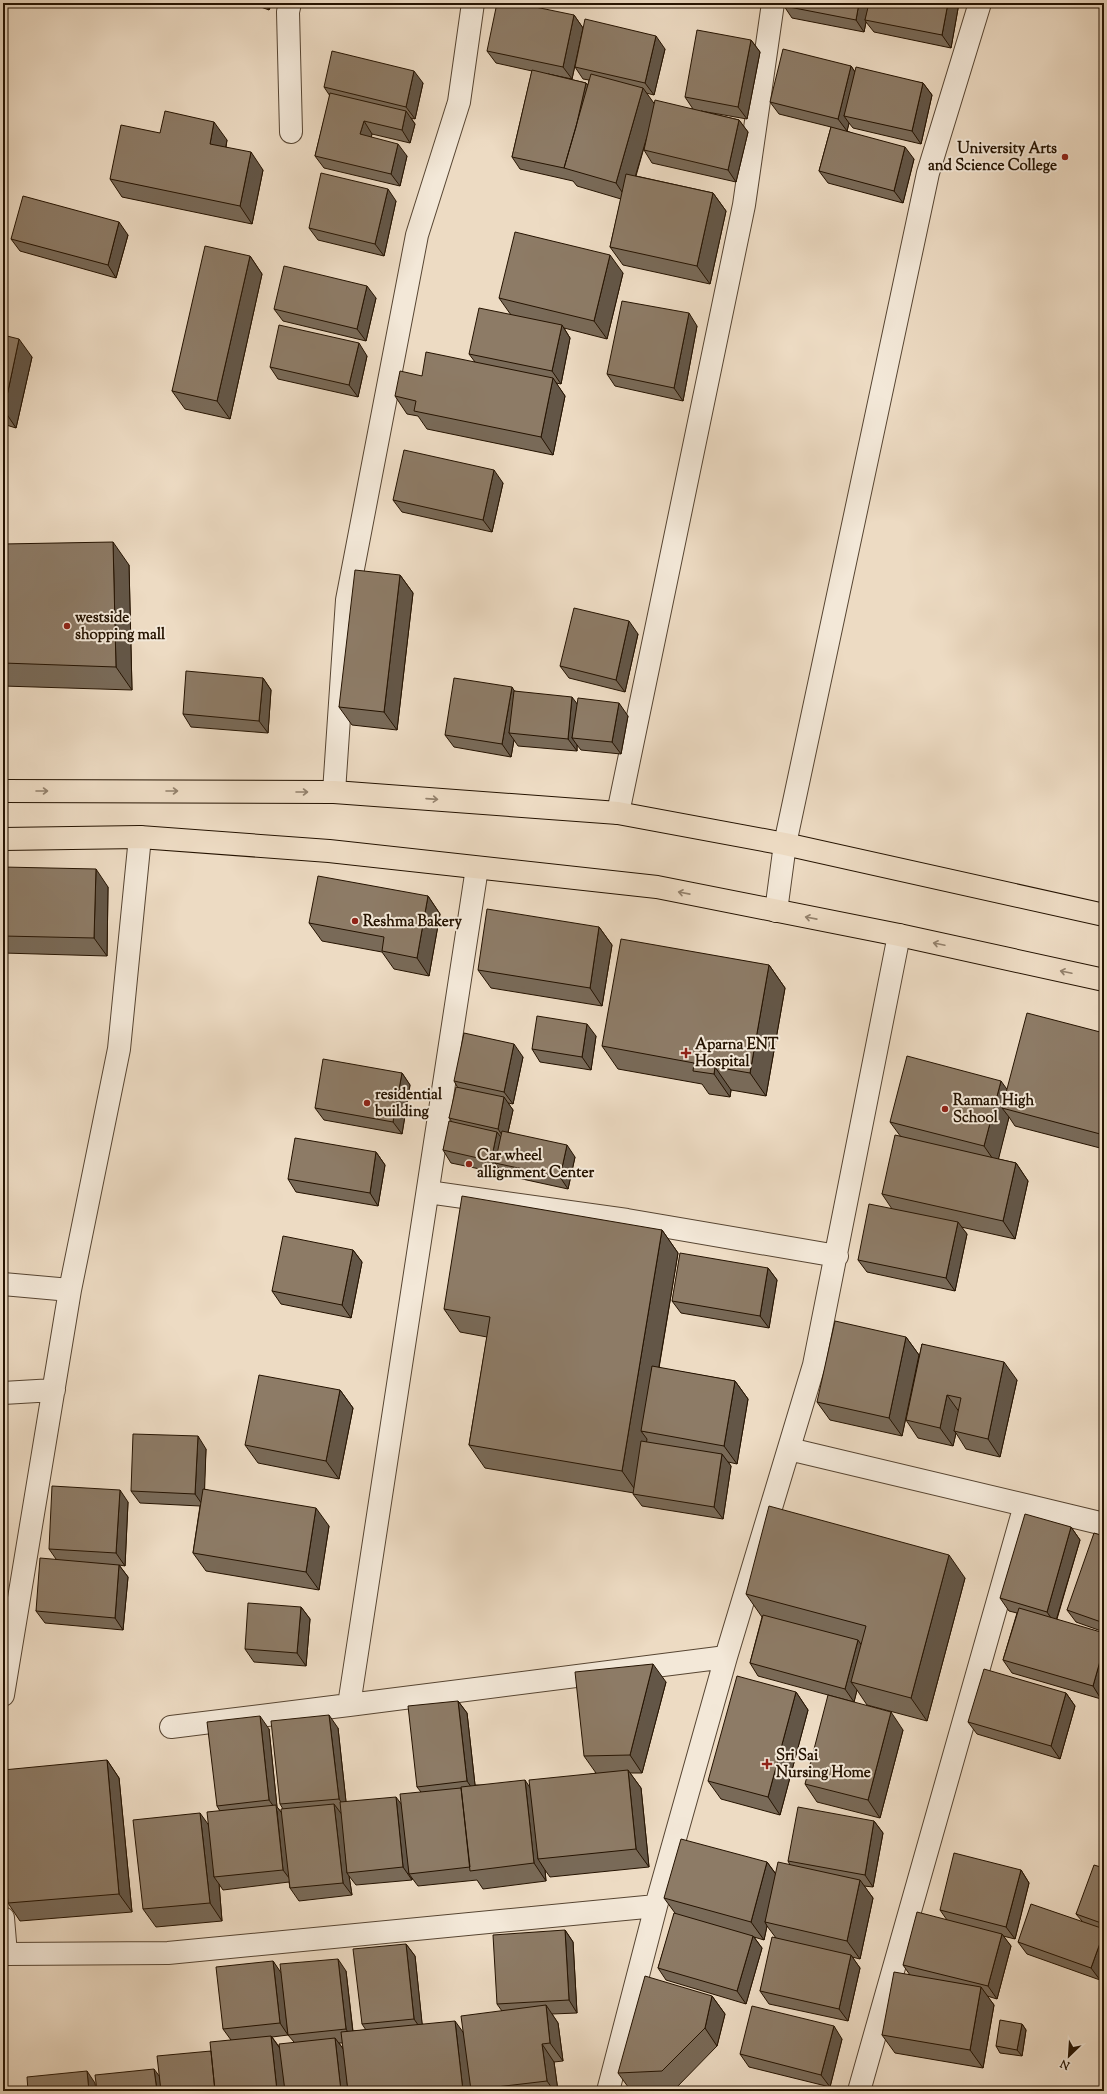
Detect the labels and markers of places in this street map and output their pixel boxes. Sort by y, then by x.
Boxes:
place label: University Arts and Science College [928,139,1057,177]
marker: University Arts and Science College [1060,152,1070,162]
place label: westside shopping mall [75,608,166,646]
marker: westside shopping mall [62,621,72,631]
place label: Reshma Bakery [363,912,462,933]
marker: Reshma Bakery [350,916,360,926]
place label: Aparna ENT Hospital [695,1035,779,1073]
marker: Aparna ENT Hospital [680,1047,692,1059]
place label: residential building [374,1085,443,1123]
place label: Raman High School [953,1091,1034,1129]
marker: residential building [362,1098,372,1108]
marker: Raman High School [940,1104,950,1114]
place label: Car wheel allignment Center [477,1146,594,1184]
marker: Car wheel allignment Center [464,1159,474,1169]
place label: Sri Sai Nursing Home [776,1746,871,1784]
marker: Sri Sai Nursing Home [761,1758,773,1770]

